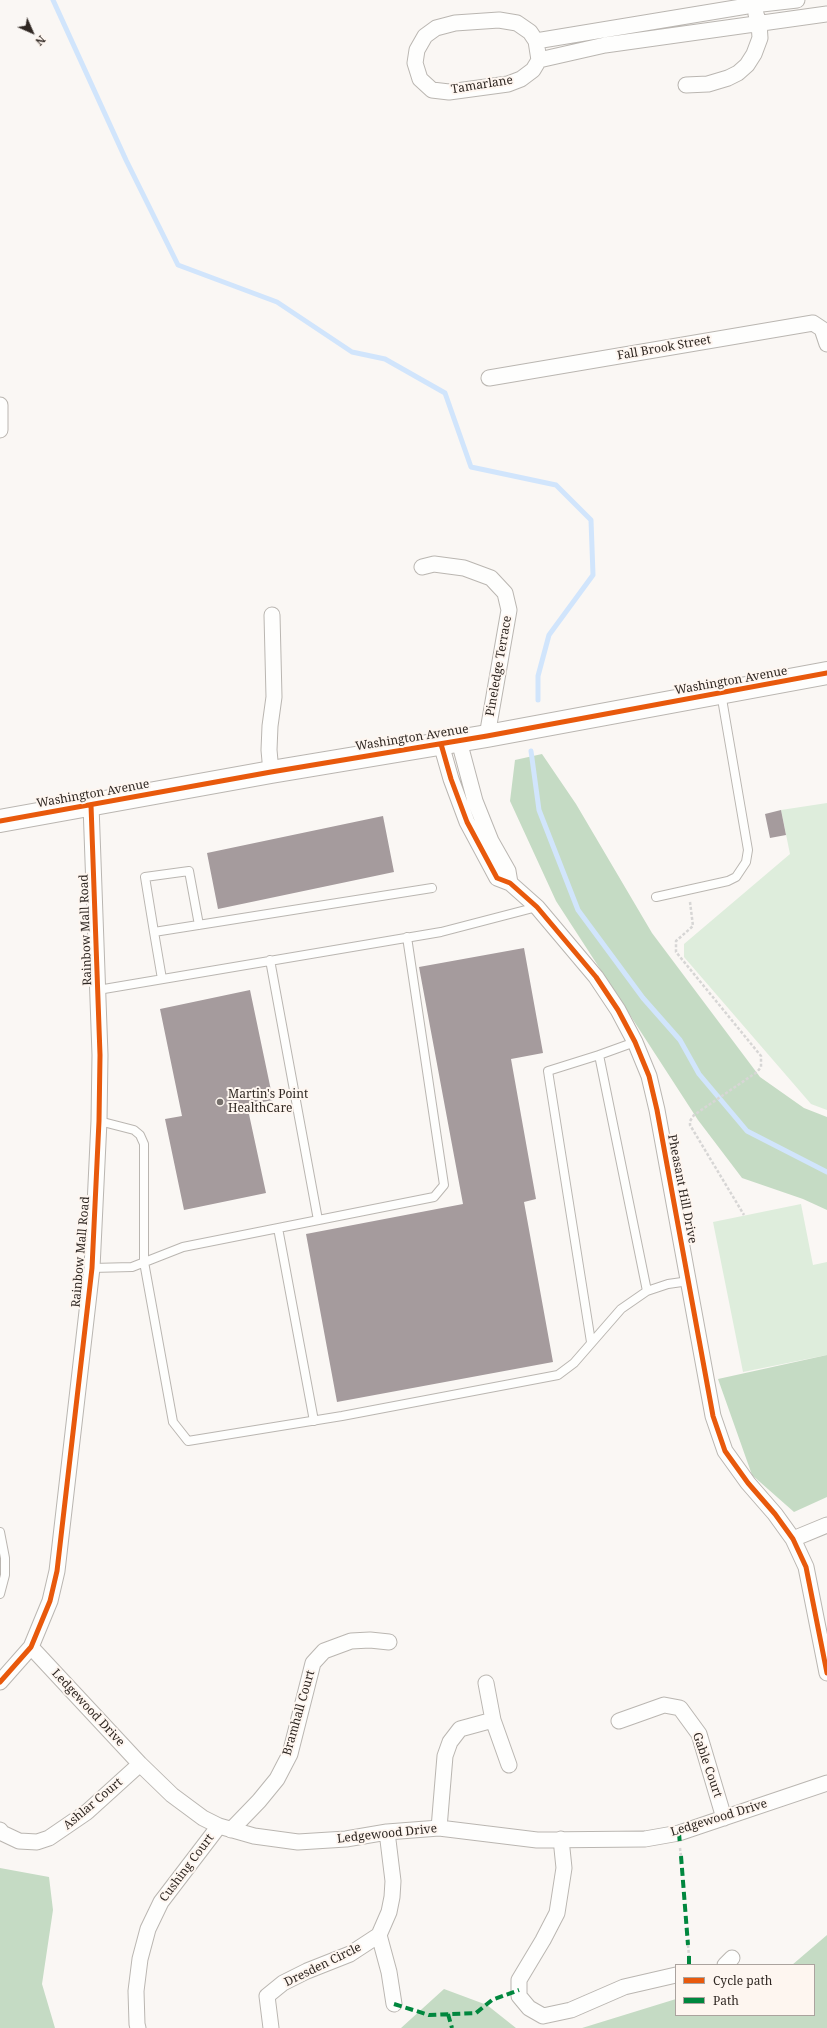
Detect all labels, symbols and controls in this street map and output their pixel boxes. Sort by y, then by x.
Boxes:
north arrow [12,12,52,52]
text: N [32,32,49,49]
street label: Tamarlane [450,73,514,97]
street label: Fall Brook Street [616,333,712,363]
street label: Pineledge Terrace [483,614,515,718]
street label: Washington Avenue [673,664,789,698]
street label: Washington Avenue [354,722,470,754]
street label: Washington Avenue [35,777,151,811]
street label: Rainbow Mall Road [77,874,95,986]
place label: Martin's Point HealthCare [228,1088,308,1116]
marker: Martin's Point HealthCare [215,1097,225,1107]
street label: Pheasant Hill Drive [664,1133,700,1245]
street label: Rainbow Mall Road [69,1196,93,1308]
street label: Ledgewood Drive [48,1666,128,1750]
street label: Bramhall Court [280,1669,318,1757]
street label: Gable Court [689,1731,725,1799]
street label: Ashlar Court [61,1775,125,1833]
street label: Ledgewood Drive [669,1796,769,1840]
street label: Ledgewood Drive [336,1822,438,1846]
street label: Cushing Court [157,1831,217,1905]
street label: Dresden Circle [282,1940,364,1990]
legend [675,1964,815,2016]
text: Cycle path [713,1972,772,1989]
text: Path [713,1992,739,2009]

